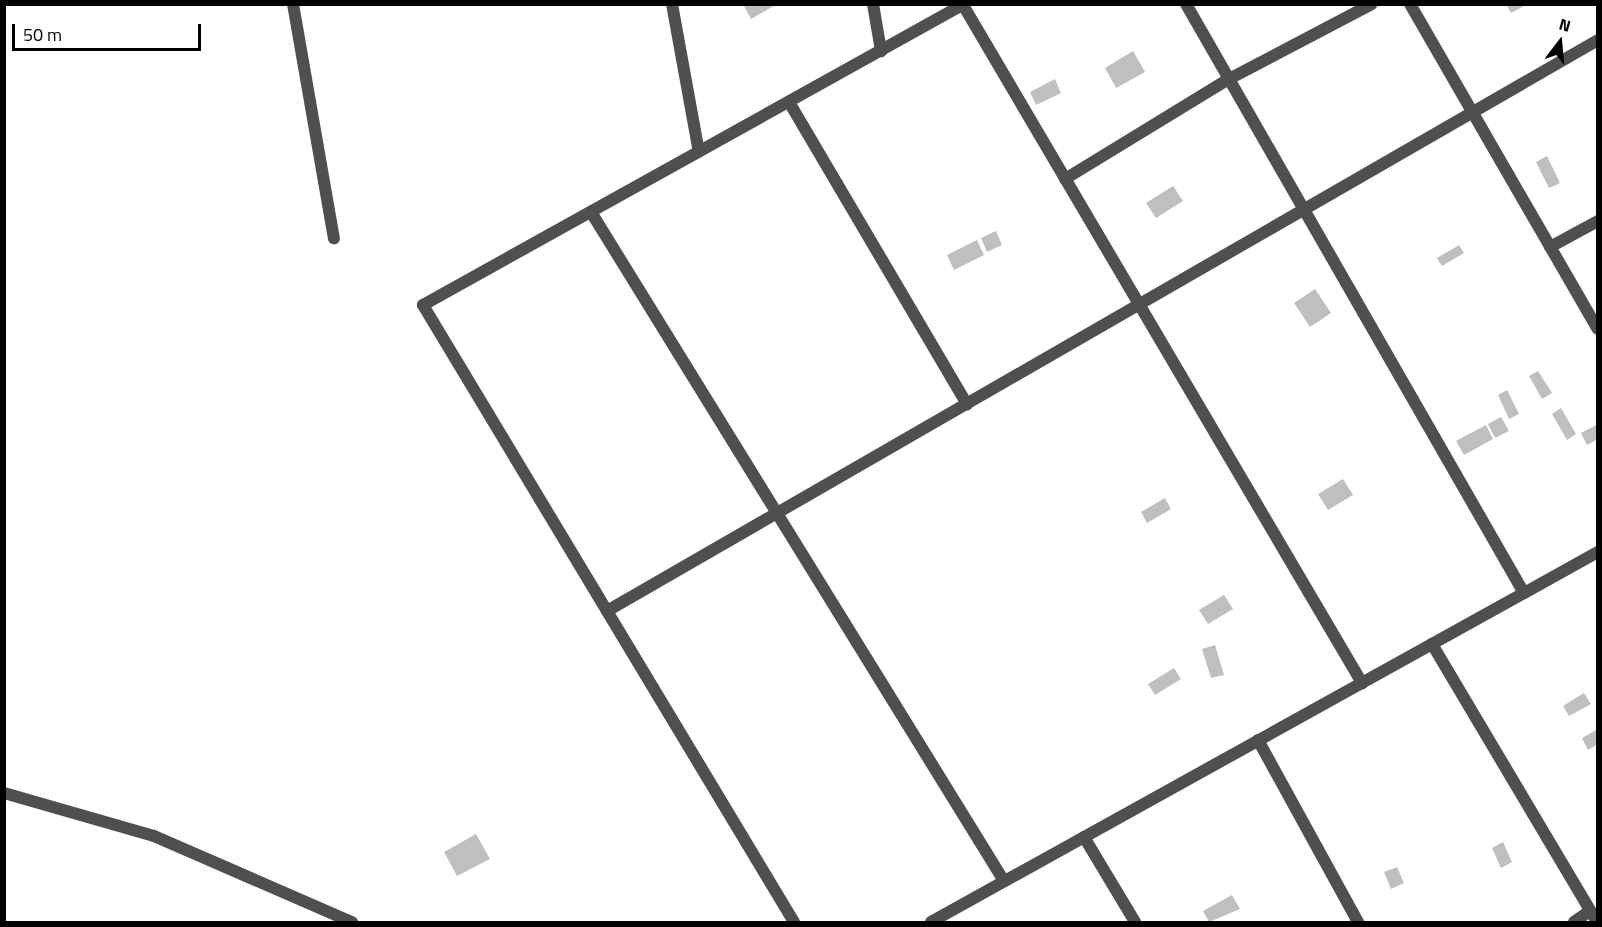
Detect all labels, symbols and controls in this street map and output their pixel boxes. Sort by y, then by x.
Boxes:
scale bar [15,12,204,50]
north arrow [1530,12,1590,72]
text: N [1556,12,1574,38]
text: 50 m [23,21,62,48]

